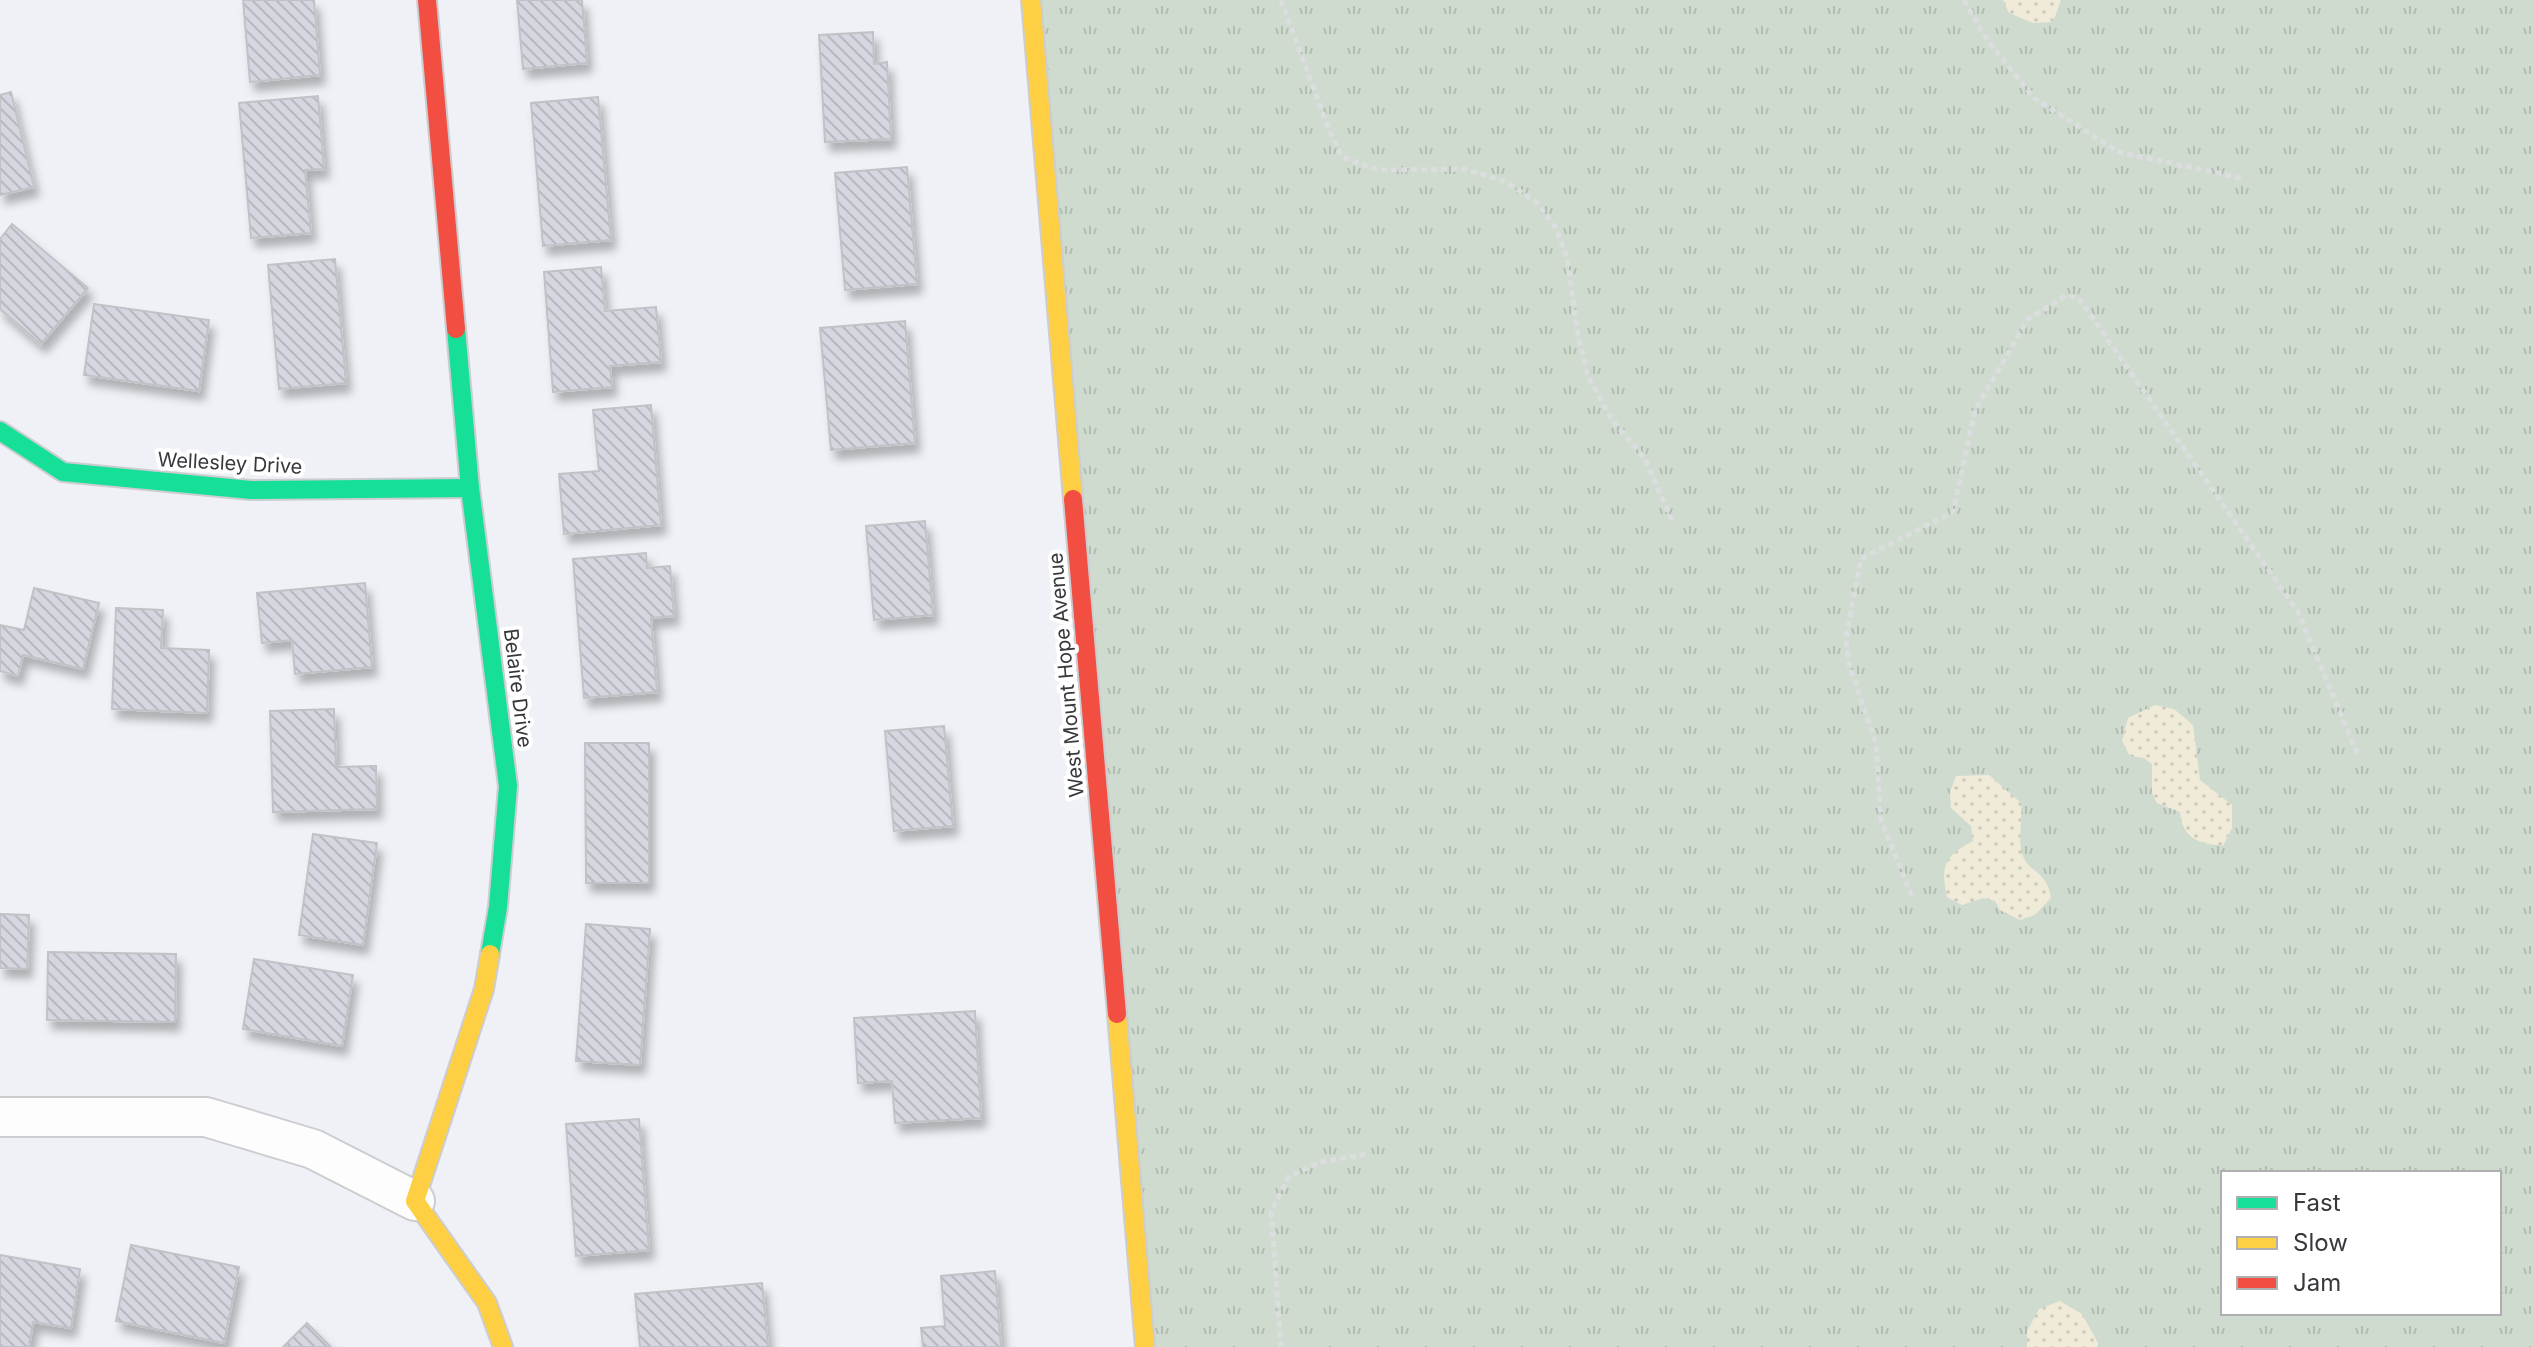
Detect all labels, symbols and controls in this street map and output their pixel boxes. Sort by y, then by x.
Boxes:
street label: Wellesley Drive [157,447,303,479]
street label: West Mount Hope Avenue [1043,552,1089,798]
street label: Belaire Drive [499,627,537,749]
legend [2221,1171,2501,1315]
text: Fast [2293,1188,2341,1217]
text: Slow [2293,1228,2348,1257]
text: Jam [2293,1268,2341,1297]

